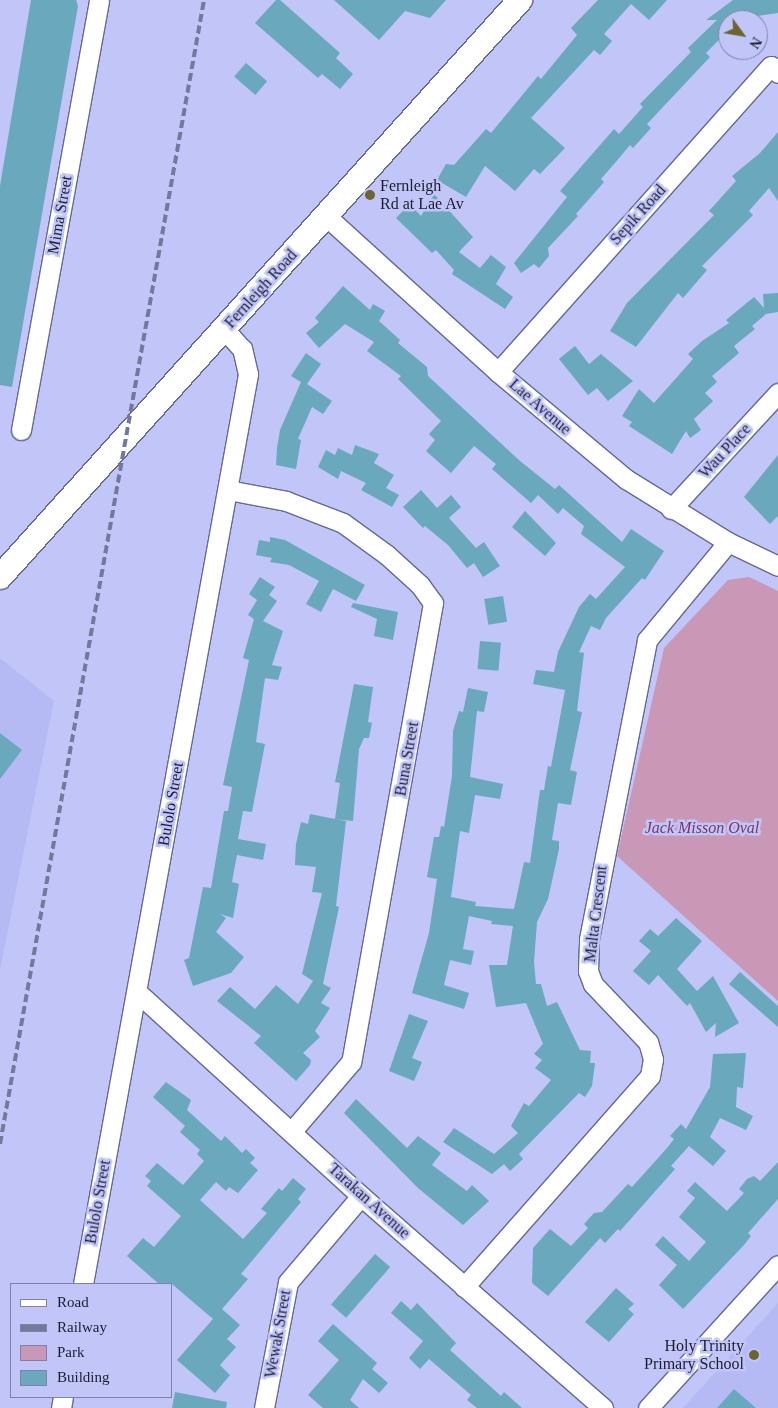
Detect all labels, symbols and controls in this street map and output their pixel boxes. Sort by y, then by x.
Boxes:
north arrow [718,10,768,60]
text: N [746,34,764,51]
street label: Mima Street [44,174,76,256]
place label: Fernleigh Rd at Lae Av [380,176,465,214]
street label: Sepik Road [606,181,670,249]
marker: Fernleigh Rd at Lae Av [364,189,376,201]
street label: Fernleigh Road [221,246,301,332]
street label: Lae Avenue [505,375,575,439]
street label: Wau Place [695,420,755,482]
street label: Buna Street [391,720,423,798]
street label: Bulolo Street [154,761,188,847]
park label: Jack Misson Oval [645,818,759,838]
street label: Malta Crescent [581,865,611,963]
street label: Bulolo Street [81,1159,115,1245]
street label: Tarakan Avenue [324,1159,414,1243]
legend [10,1283,172,1398]
street label: Wewak Street [261,1289,295,1379]
text: Road [57,1294,89,1310]
text: Railway [57,1319,107,1335]
place label: Holy Trinity Primary School [644,1336,744,1374]
text: Park [57,1344,85,1360]
marker: Holy Trinity Primary School [748,1349,760,1361]
text: Building [57,1369,110,1385]

